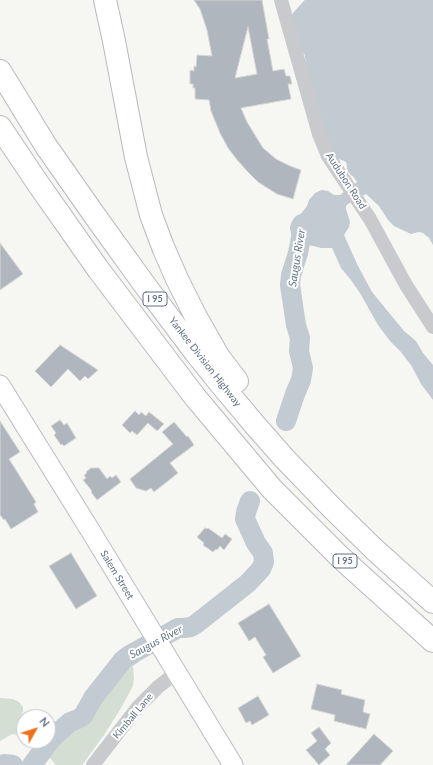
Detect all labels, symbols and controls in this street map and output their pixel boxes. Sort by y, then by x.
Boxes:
street label: Audubon Road [323,150,369,212]
water label: Saugus River [286,228,308,288]
road number: I 95 [143,292,167,306]
street label: Yankee Division Highway [166,315,244,409]
street label: Salem Street [98,548,136,602]
road number: I 95 [333,554,357,568]
water label: Saugus River [127,623,185,661]
street label: Kimball Lane [110,691,156,741]
north arrow [16,709,56,749]
text: N [37,714,53,729]

